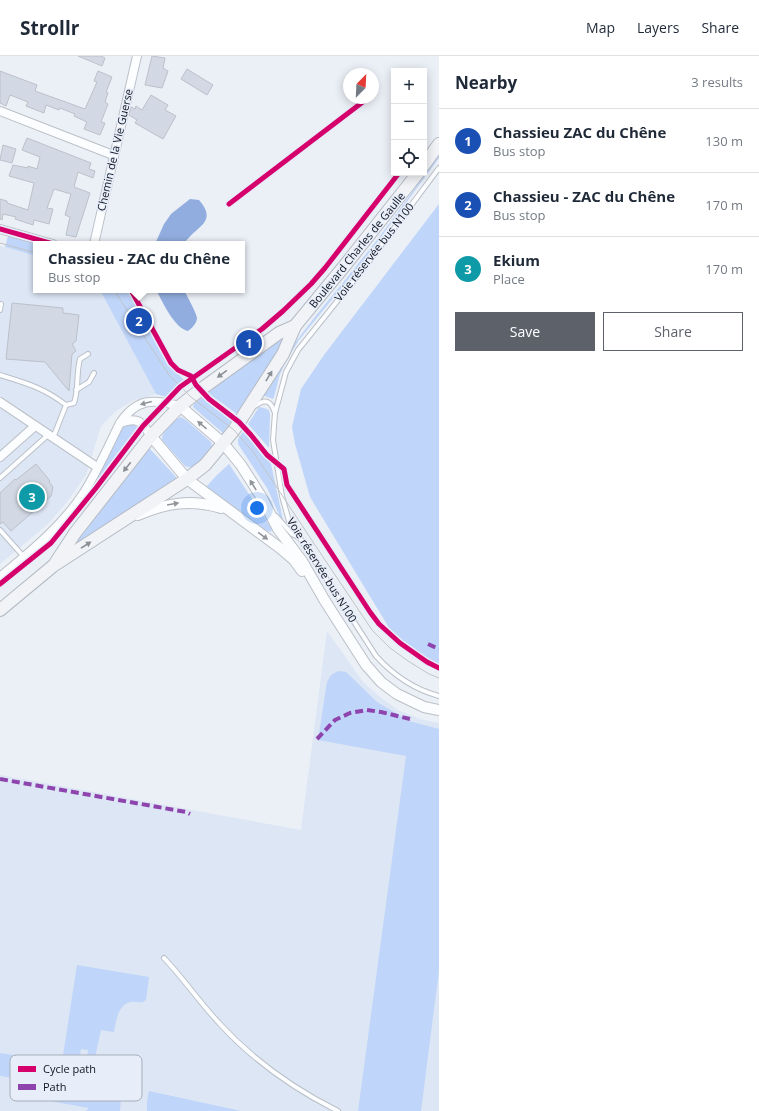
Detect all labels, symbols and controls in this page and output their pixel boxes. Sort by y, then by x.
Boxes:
text: Strollr [20,15,79,41]
text: Map [586,18,615,37]
text: Layers [637,18,679,37]
text: Share [701,18,739,37]
north arrow [343,68,379,104]
map controls [391,68,427,176]
button: + [391,68,427,104]
text: Nearby [455,71,517,94]
text: 3 results [691,73,743,91]
street label: Chemin de la Vie Guerse [93,87,136,213]
button: − [391,104,427,140]
text: Chassieu ZAC du Chêne [493,122,666,142]
text: 1 [464,132,472,150]
text: 130 m [705,132,743,150]
button: locate [391,140,427,176]
text: Bus stop [493,142,546,160]
text: Chassieu - ZAC du Chêne [493,186,675,206]
street label: Boulevard Charles de Gaulle [305,189,408,311]
text: 2 [464,196,472,214]
text: 170 m [705,196,743,214]
street label: Voie réservée bus N100 [330,199,417,304]
text: Bus stop [493,206,546,224]
popup [33,241,245,293]
text: Chassieu - ZAC du Chêne [48,248,230,268]
text: Ekium [493,250,540,270]
text: 3 [464,260,472,278]
text: 170 m [705,260,743,278]
text: Bus stop [48,268,101,286]
text: Place [493,270,525,288]
pin: 2 [126,306,152,336]
button: Save [455,312,595,351]
button: Share [603,312,743,351]
pin: 1 [236,328,262,358]
one-way arrow [216,370,227,378]
one-way arrow [265,370,272,382]
one-way arrow [140,400,152,406]
one-way arrow [196,420,207,429]
one-way arrow [123,462,131,473]
one-way arrow [250,479,257,491]
pin: 3 [19,482,45,512]
your location [247,498,267,518]
one-way arrow [167,501,179,507]
street label: Voie réservée bus N100 [284,514,361,625]
one-way arrow [258,532,269,541]
one-way arrow [80,542,92,549]
legend [10,1055,142,1101]
text: Cycle path [43,1061,96,1076]
text: Path [43,1079,66,1094]

